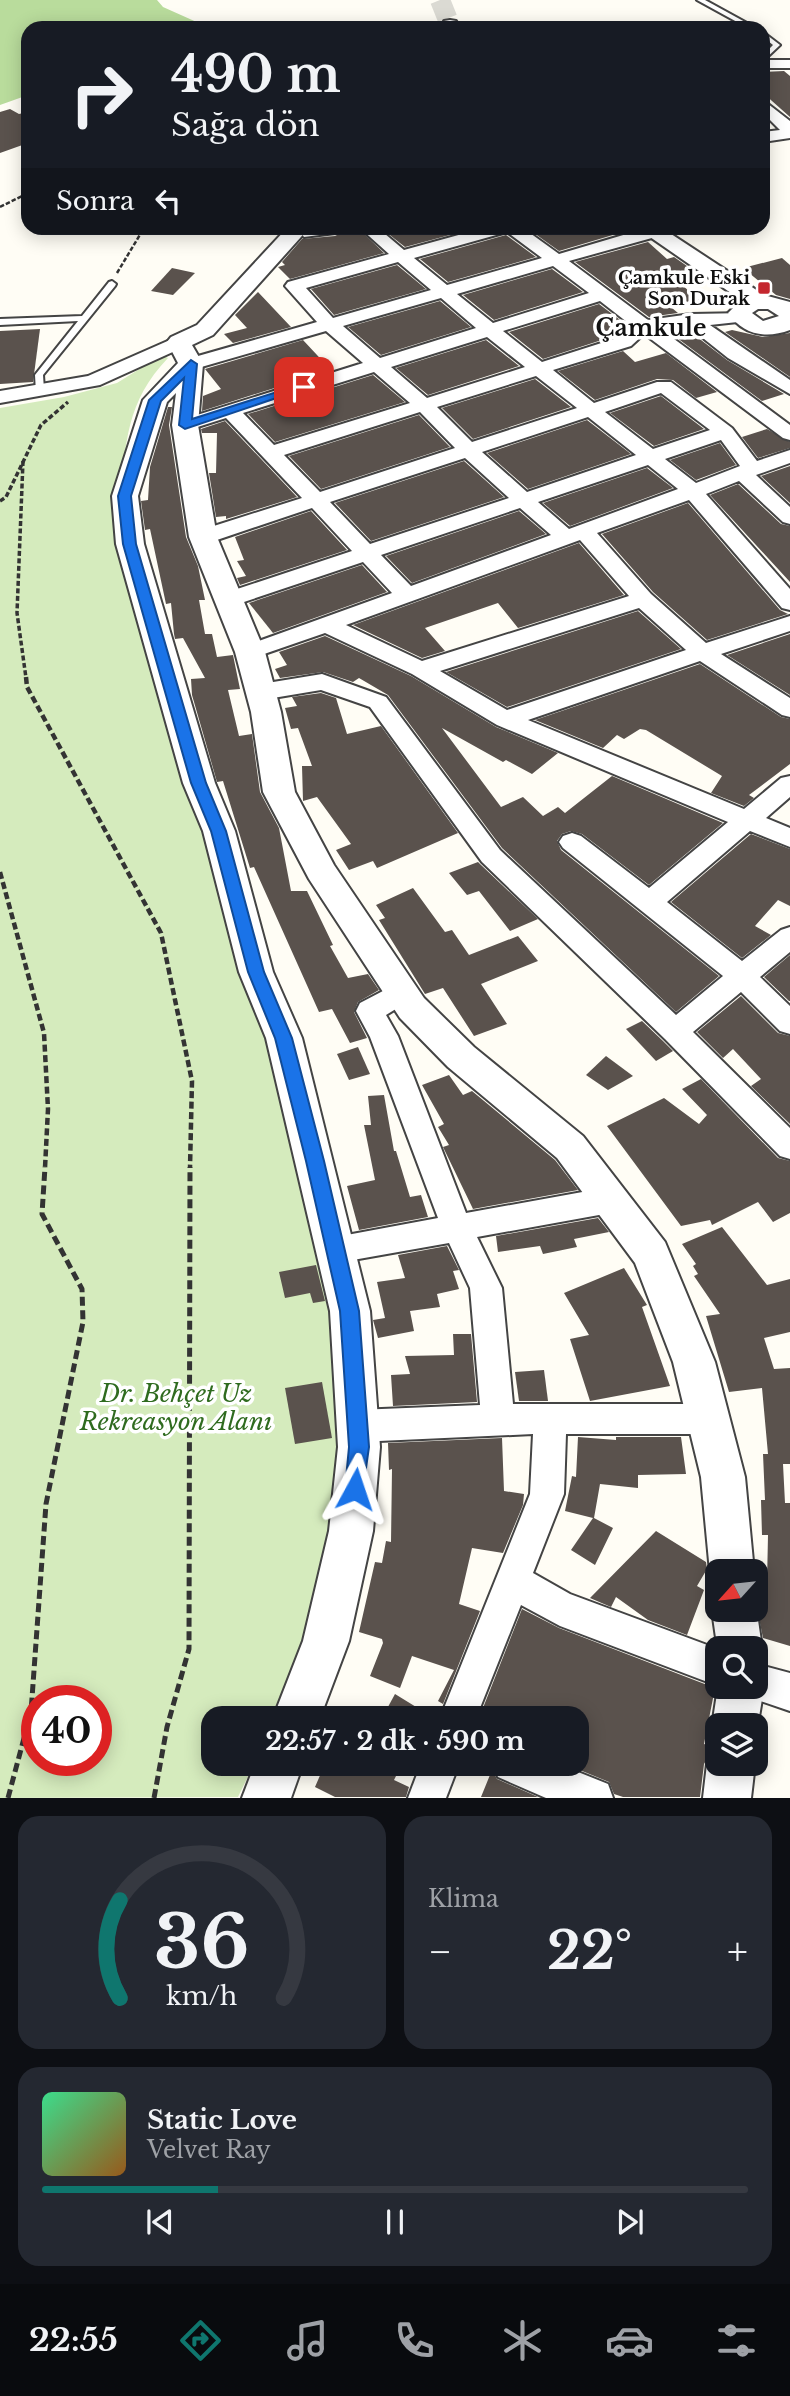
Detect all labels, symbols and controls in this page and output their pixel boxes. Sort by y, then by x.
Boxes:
text: 490 m [171,44,341,105]
icon: right [56,49,147,140]
text: Sağa dön [171,105,320,145]
icon: left [149,182,187,220]
text: Sonra [56,185,135,217]
place label: Çamkule Eski Son Durak [618,267,751,310]
marker: Çamkule Eski Son Durak [756,280,772,296]
district label: Çamkule [596,314,706,342]
pin [274,357,334,417]
icon: arrive [285,368,323,406]
park label: Dr. Behçet Uz Rekreasyon Alanı [79,1379,272,1436]
position arrow [318,1452,392,1526]
north arrow [705,1559,768,1622]
map controls [705,1559,768,1776]
button: search [705,1636,768,1699]
speed limit sign: 40 [21,1685,112,1776]
button: layers [705,1713,768,1776]
text: 22:57 · 2 dk · 590 m [265,1725,525,1757]
text: Klima [428,1885,499,1913]
text: 36 [154,1898,250,1989]
text: 22° [547,1919,632,1983]
text: − [428,1928,452,1975]
text: + [727,1928,748,1975]
text: km/h [167,1981,237,2012]
text: Static Love [147,2104,297,2136]
text: Velvet Ray [147,2136,271,2164]
icon: previous [141,2203,179,2241]
icon: pause [376,2203,414,2241]
icon: next [611,2203,649,2241]
icon: directions [176,2316,225,2365]
icon: music [283,2316,332,2365]
icon: phone [390,2316,439,2365]
icon: climate [498,2316,547,2365]
icon: car [605,2316,654,2365]
icon: filters [712,2316,761,2365]
text: 22:55 [29,2320,118,2360]

